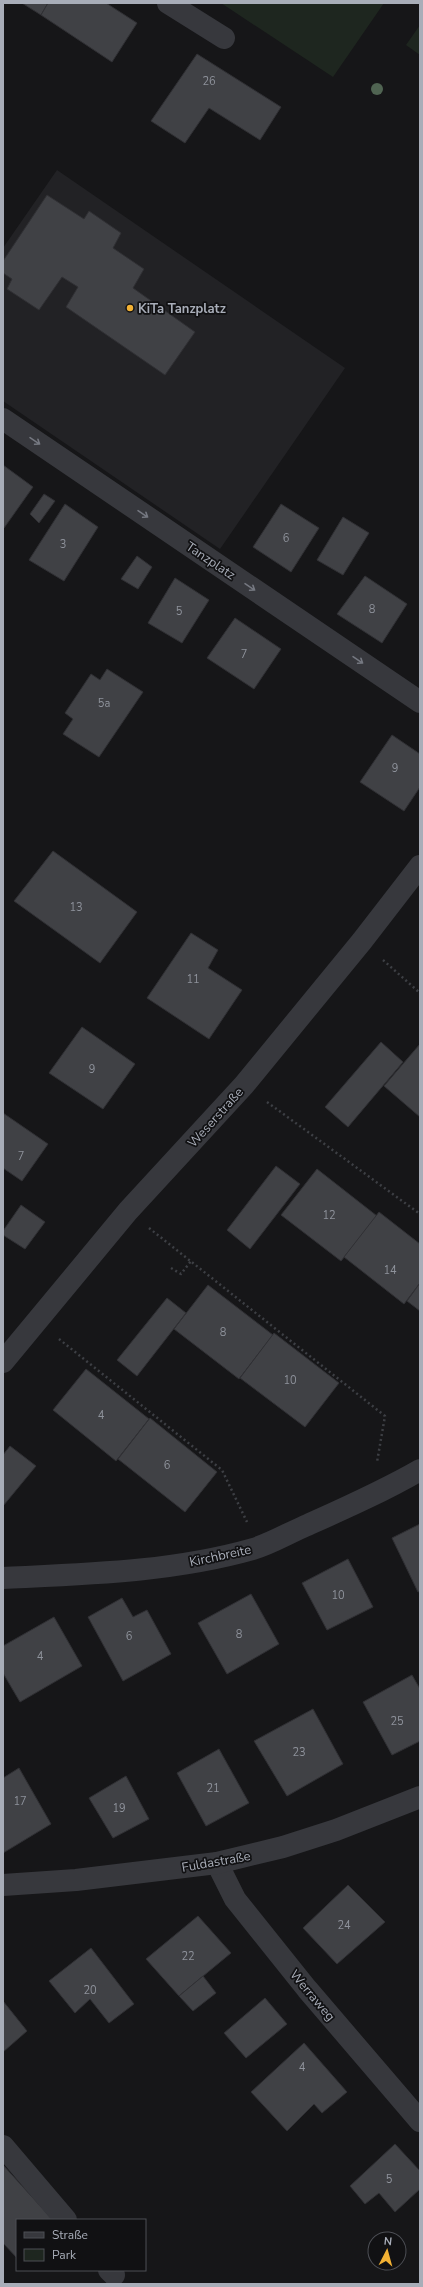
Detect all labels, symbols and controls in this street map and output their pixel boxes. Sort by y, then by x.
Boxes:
house number: 26 [202,74,216,89]
place label: KiTa Tanzplatz [138,300,226,318]
marker: KiTa Tanzplatz [125,303,135,313]
one-way arrow [29,437,40,445]
one-way arrow [137,510,148,518]
house number: 6 [283,531,290,546]
house number: 3 [60,537,66,552]
street label: Tanzplatz [182,538,239,584]
one-way arrow [245,583,256,591]
house number: 8 [369,602,376,617]
house number: 5 [176,604,183,619]
house number: 7 [241,647,247,662]
one-way arrow [352,656,363,664]
house number: 5a [98,696,110,711]
house number: 9 [392,761,398,776]
house number: 13 [69,900,83,915]
house number: 11 [186,972,200,987]
house number: 9 [89,1062,95,1077]
street label: Weserstraße [184,1084,248,1152]
house number: 7 [18,1149,24,1164]
house number: 12 [322,1208,336,1223]
house number: 14 [383,1263,397,1278]
house number: 8 [220,1325,227,1340]
house number: 10 [283,1373,297,1388]
house number: 4 [98,1408,105,1423]
house number: 6 [164,1458,171,1473]
street label: Kirchbreite [188,1541,253,1571]
house number: 10 [331,1588,345,1603]
house number: 8 [236,1627,243,1642]
house number: 6 [126,1629,133,1644]
house number: 4 [37,1649,44,1664]
house number: 25 [390,1714,404,1729]
house number: 23 [292,1745,306,1760]
house number: 21 [206,1781,220,1796]
house number: 17 [13,1794,27,1809]
house number: 19 [112,1801,126,1816]
street label: Fuldastraße [180,1847,252,1877]
house number: 24 [337,1918,351,1933]
house number: 22 [181,1949,195,1964]
street label: Werraweg [285,1966,339,2025]
house number: 20 [83,1983,97,1998]
house number: 4 [299,2060,306,2075]
house number: 5 [386,2172,393,2187]
legend [16,2219,146,2271]
text: Straße [52,2227,88,2243]
north arrow [367,2231,407,2271]
text: N [383,2234,393,2249]
text: Park [52,2247,77,2263]

